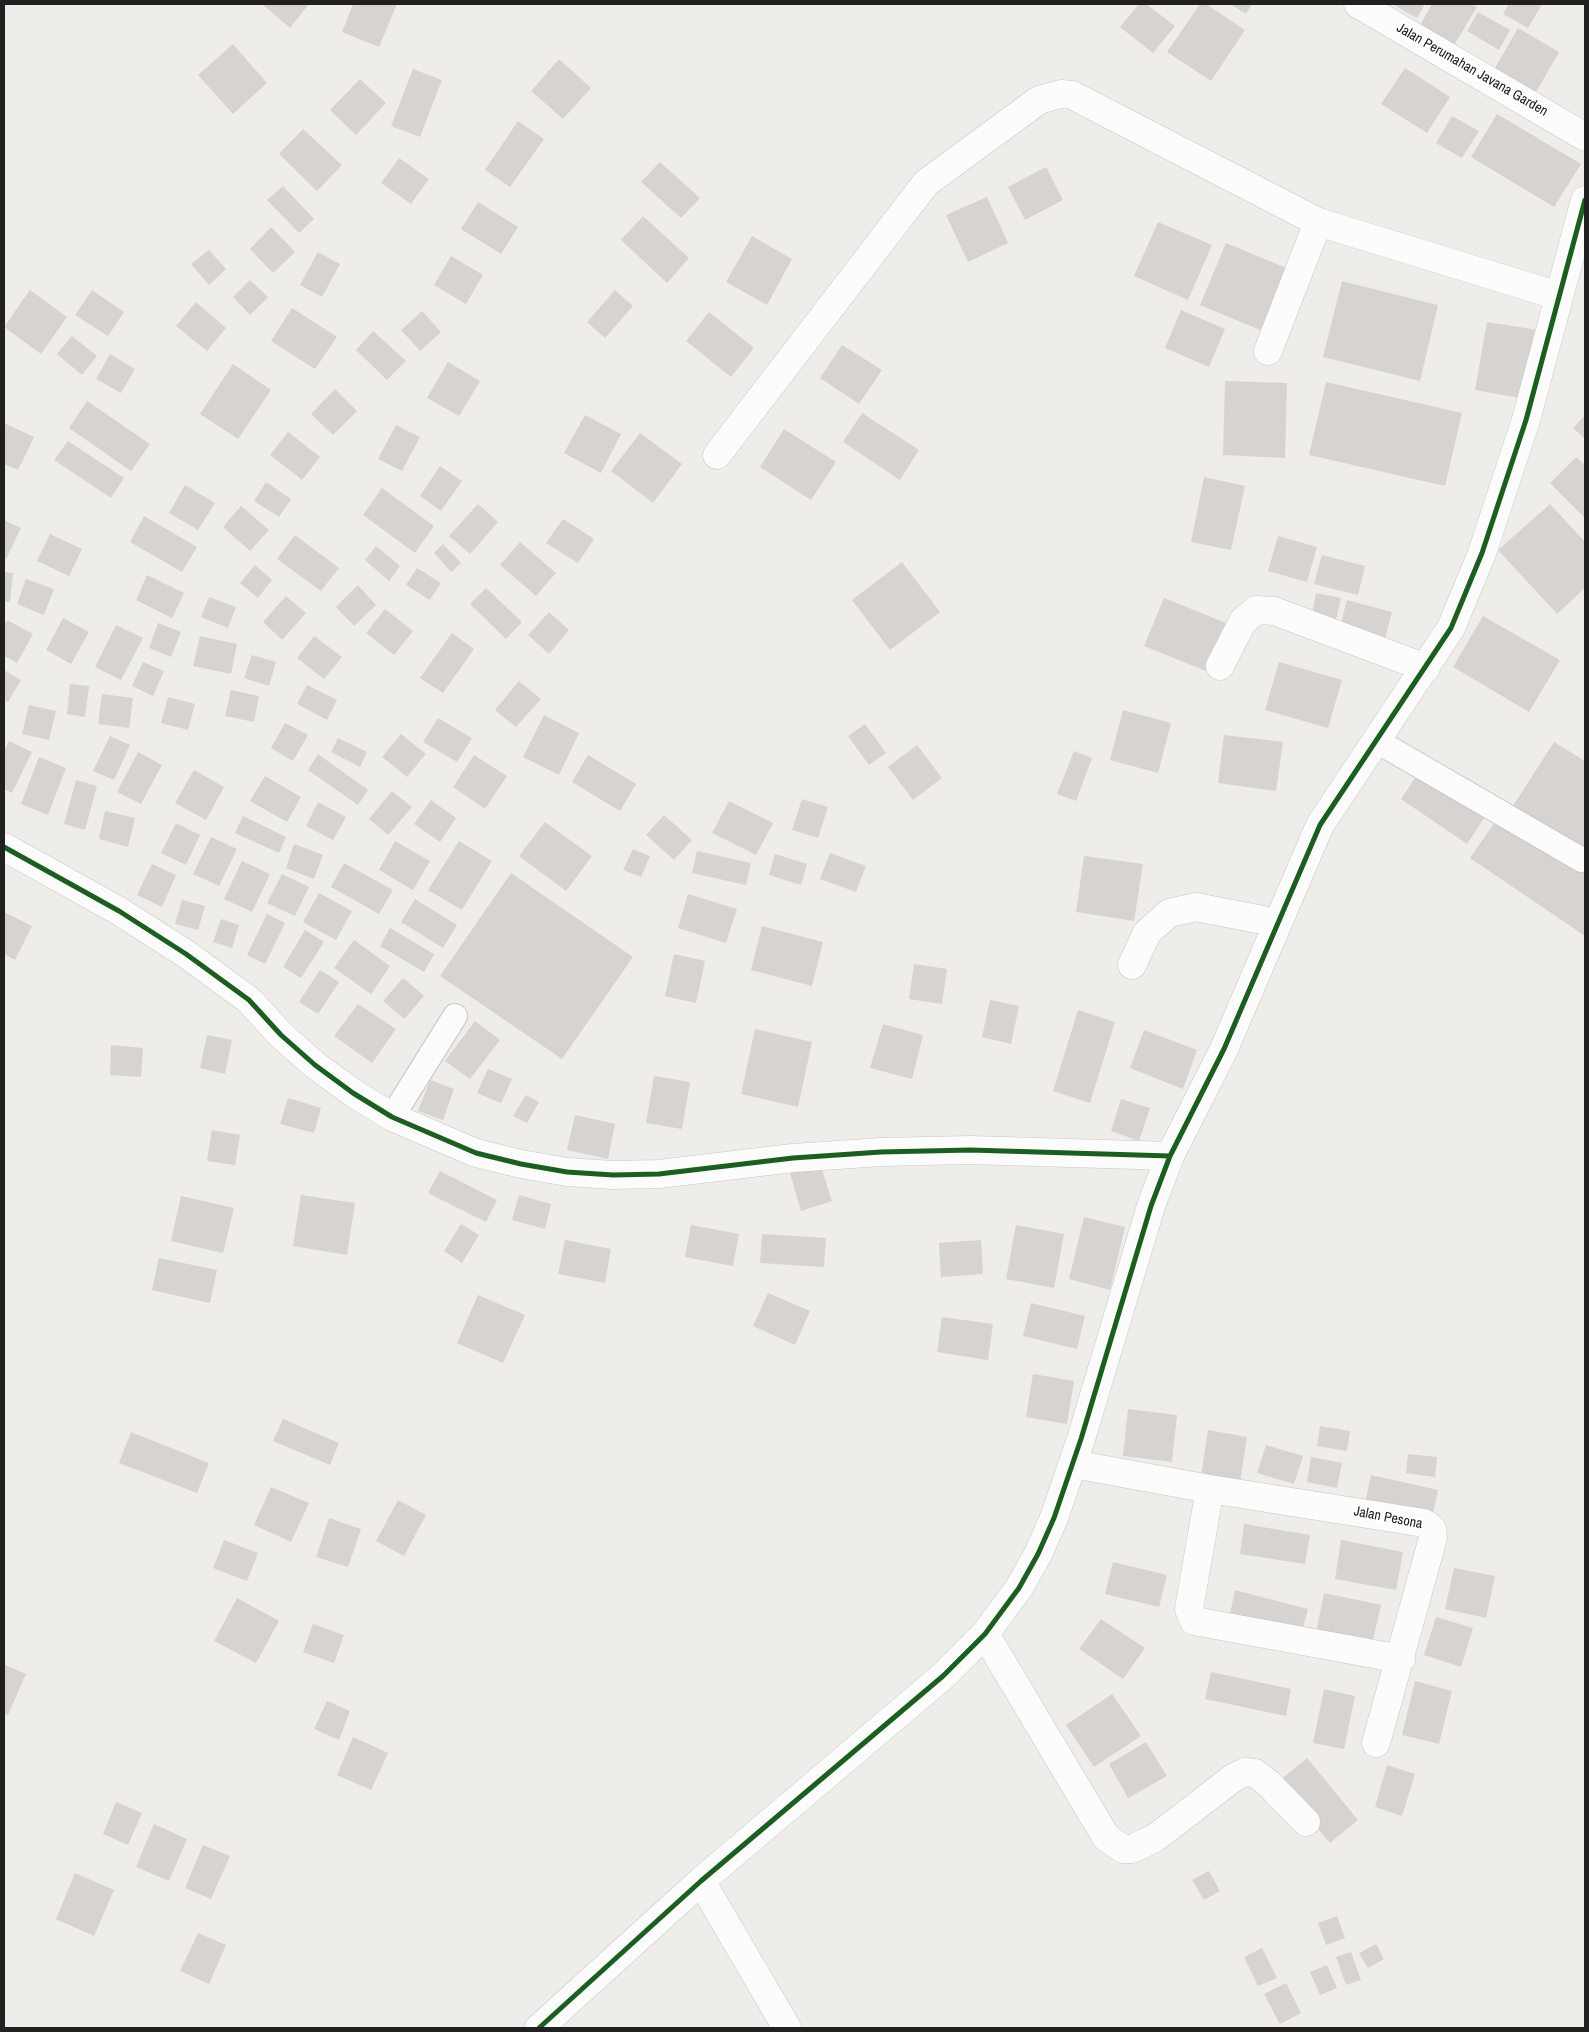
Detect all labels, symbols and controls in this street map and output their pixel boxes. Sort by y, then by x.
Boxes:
street label: Jalan Perumahan Javana Garden [1393,20,1551,120]
street label: Jalan Pesona [1352,1503,1424,1533]

